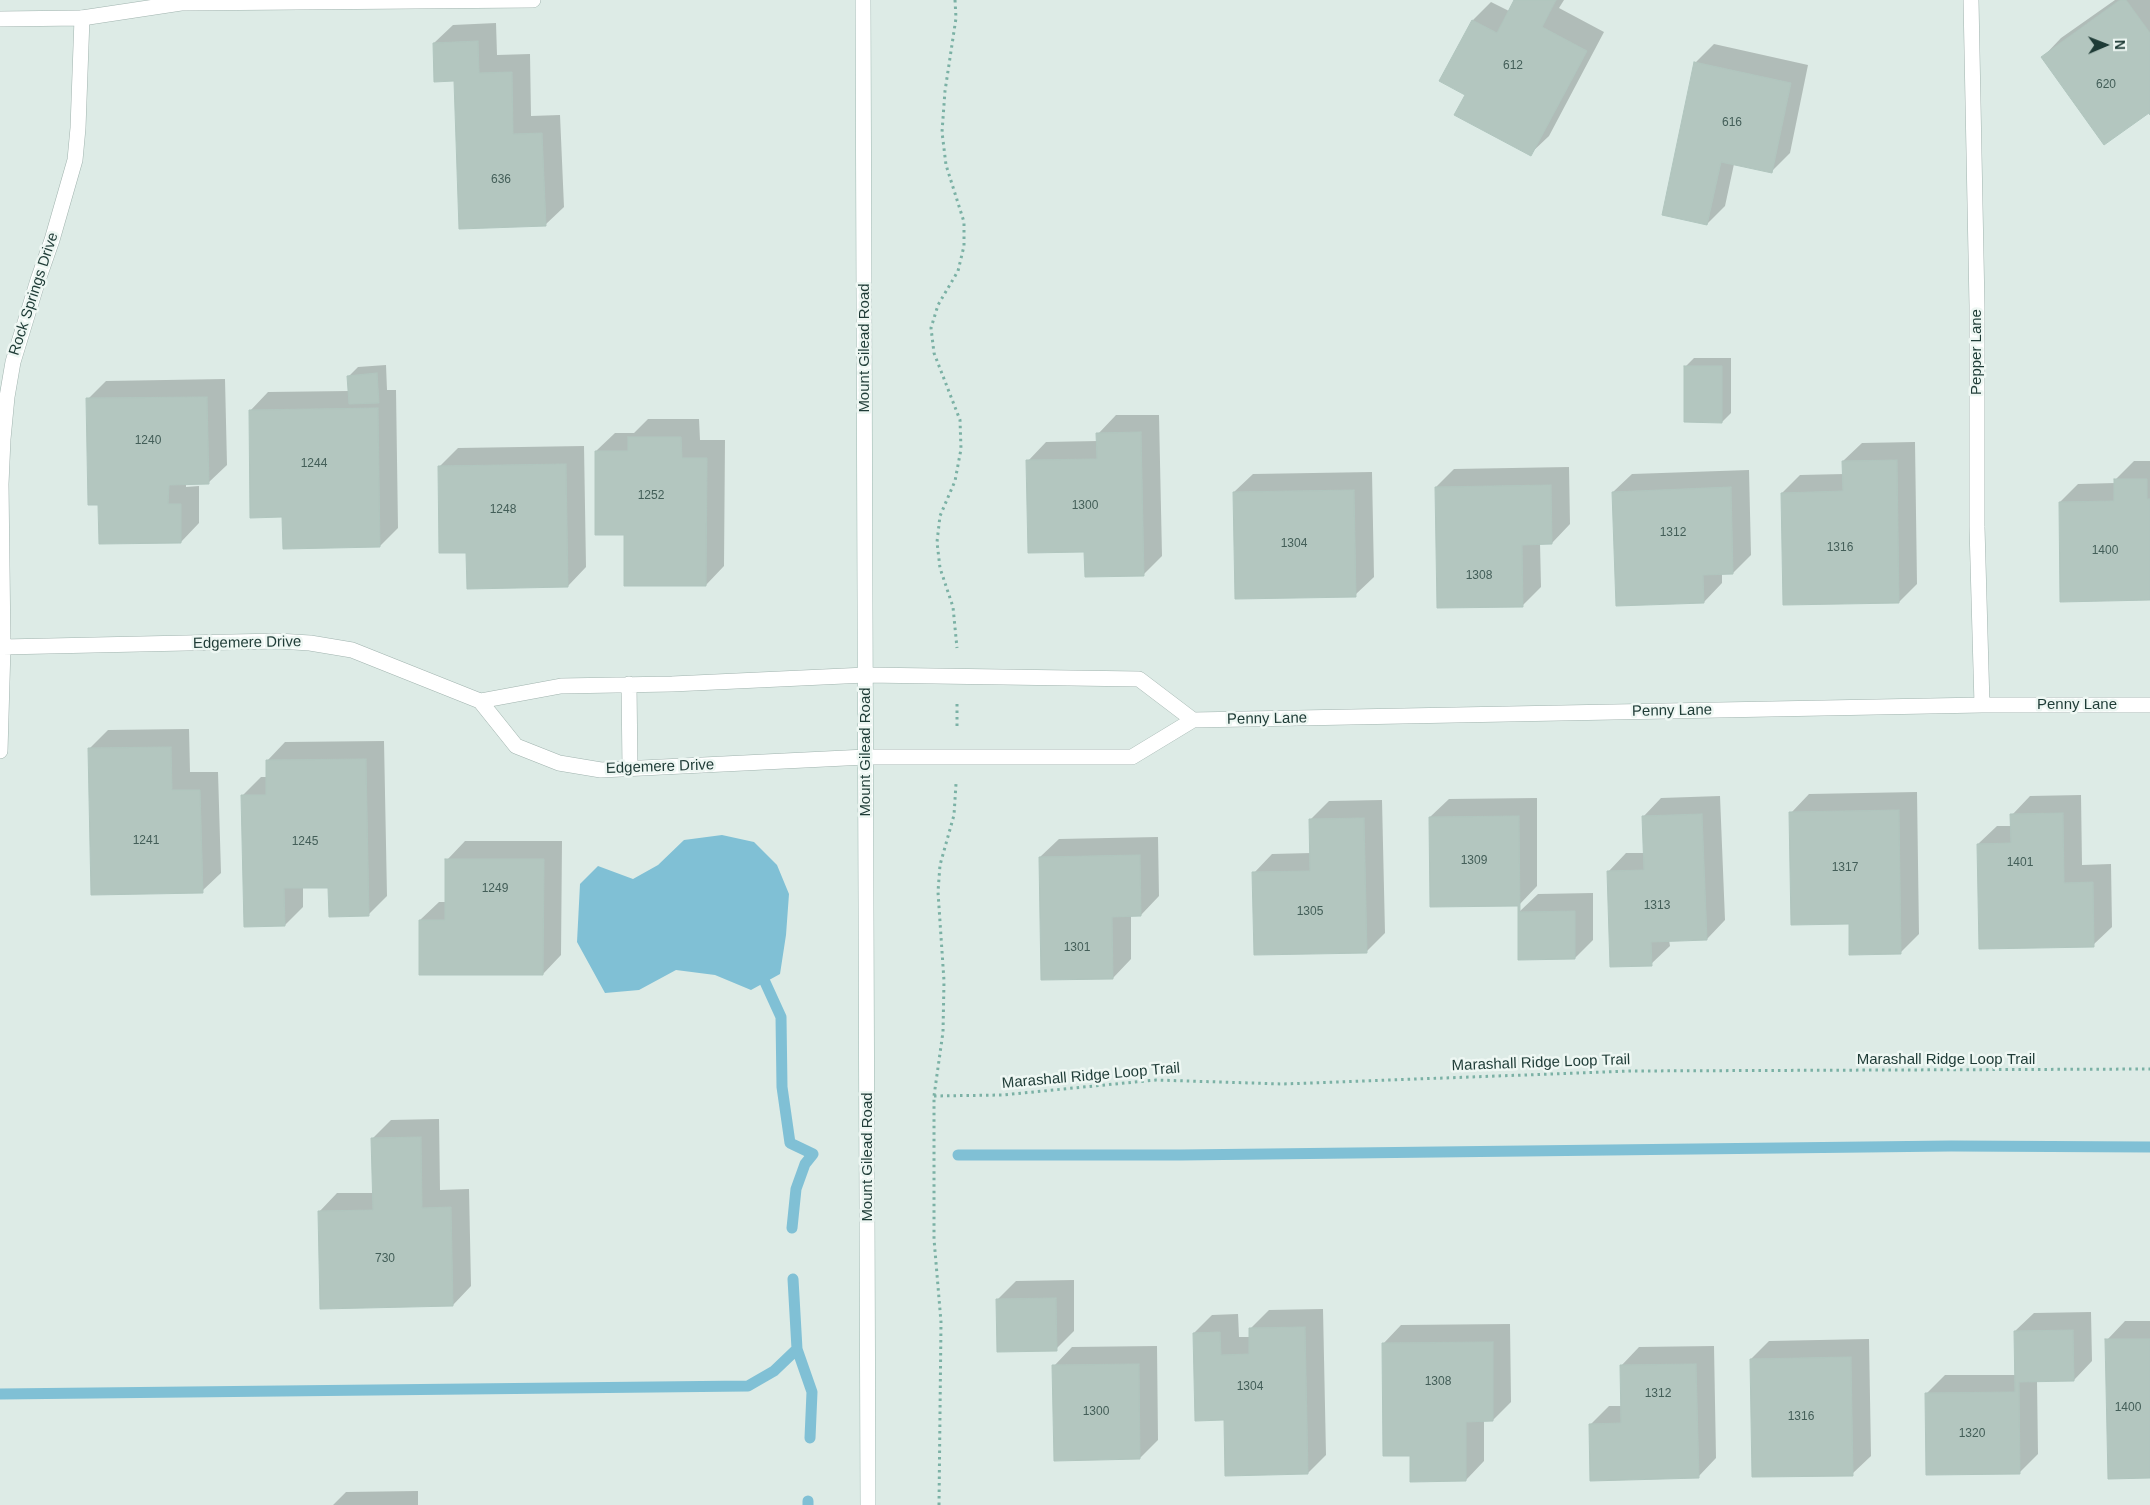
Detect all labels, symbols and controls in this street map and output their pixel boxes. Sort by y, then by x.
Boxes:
north arrow [2080,20,2130,70]
text: N [2112,40,2128,50]
house number: 612 [1503,59,1523,73]
house number: 620 [2096,78,2116,92]
house number: 616 [1722,116,1742,130]
house number: 636 [491,173,511,187]
street label: Rock Springs Drive [6,230,62,358]
street label: Mount Gilead Road [856,283,874,413]
street label: Pepper Lane [1968,309,1986,395]
house number: 1240 [135,434,161,448]
house number: 1244 [301,457,327,471]
house number: 1252 [638,489,664,503]
house number: 1300 [1072,499,1098,513]
house number: 1248 [490,503,516,517]
house number: 1312 [1660,526,1686,540]
house number: 1304 [1281,537,1307,551]
house number: 1316 [1827,541,1853,555]
house number: 1400 [2092,544,2118,558]
house number: 1308 [1466,569,1492,583]
street label: Edgemere Drive [193,633,301,653]
street label: Mount Gilead Road [857,687,875,817]
street label: Penny Lane [2037,696,2117,714]
street label: Penny Lane [1632,701,1712,721]
street label: Penny Lane [1227,709,1307,729]
street label: Edgemere Drive [606,756,714,778]
house number: 1241 [133,834,159,848]
house number: 1245 [292,835,318,849]
house number: 1309 [1461,854,1487,868]
house number: 1401 [2007,856,2033,870]
house number: 1317 [1832,861,1858,875]
house number: 1249 [482,882,508,896]
house number: 1313 [1644,899,1670,913]
house number: 1305 [1297,905,1323,919]
house number: 1301 [1064,941,1090,955]
street label: Marashall Ridge Loop Trail [1451,1051,1631,1075]
street label: Marashall Ridge Loop Trail [1857,1051,2035,1069]
street label: Marashall Ridge Loop Trail [1001,1059,1181,1093]
street label: Mount Gilead Road [859,1092,877,1222]
house number: 730 [375,1252,395,1266]
house number: 1308 [1425,1375,1451,1389]
house number: 1304 [1237,1380,1263,1394]
house number: 1312 [1645,1387,1671,1401]
house number: 1400 [2115,1401,2141,1415]
house number: 1300 [1083,1405,1109,1419]
house number: 1316 [1788,1410,1814,1424]
house number: 1320 [1959,1427,1985,1441]

